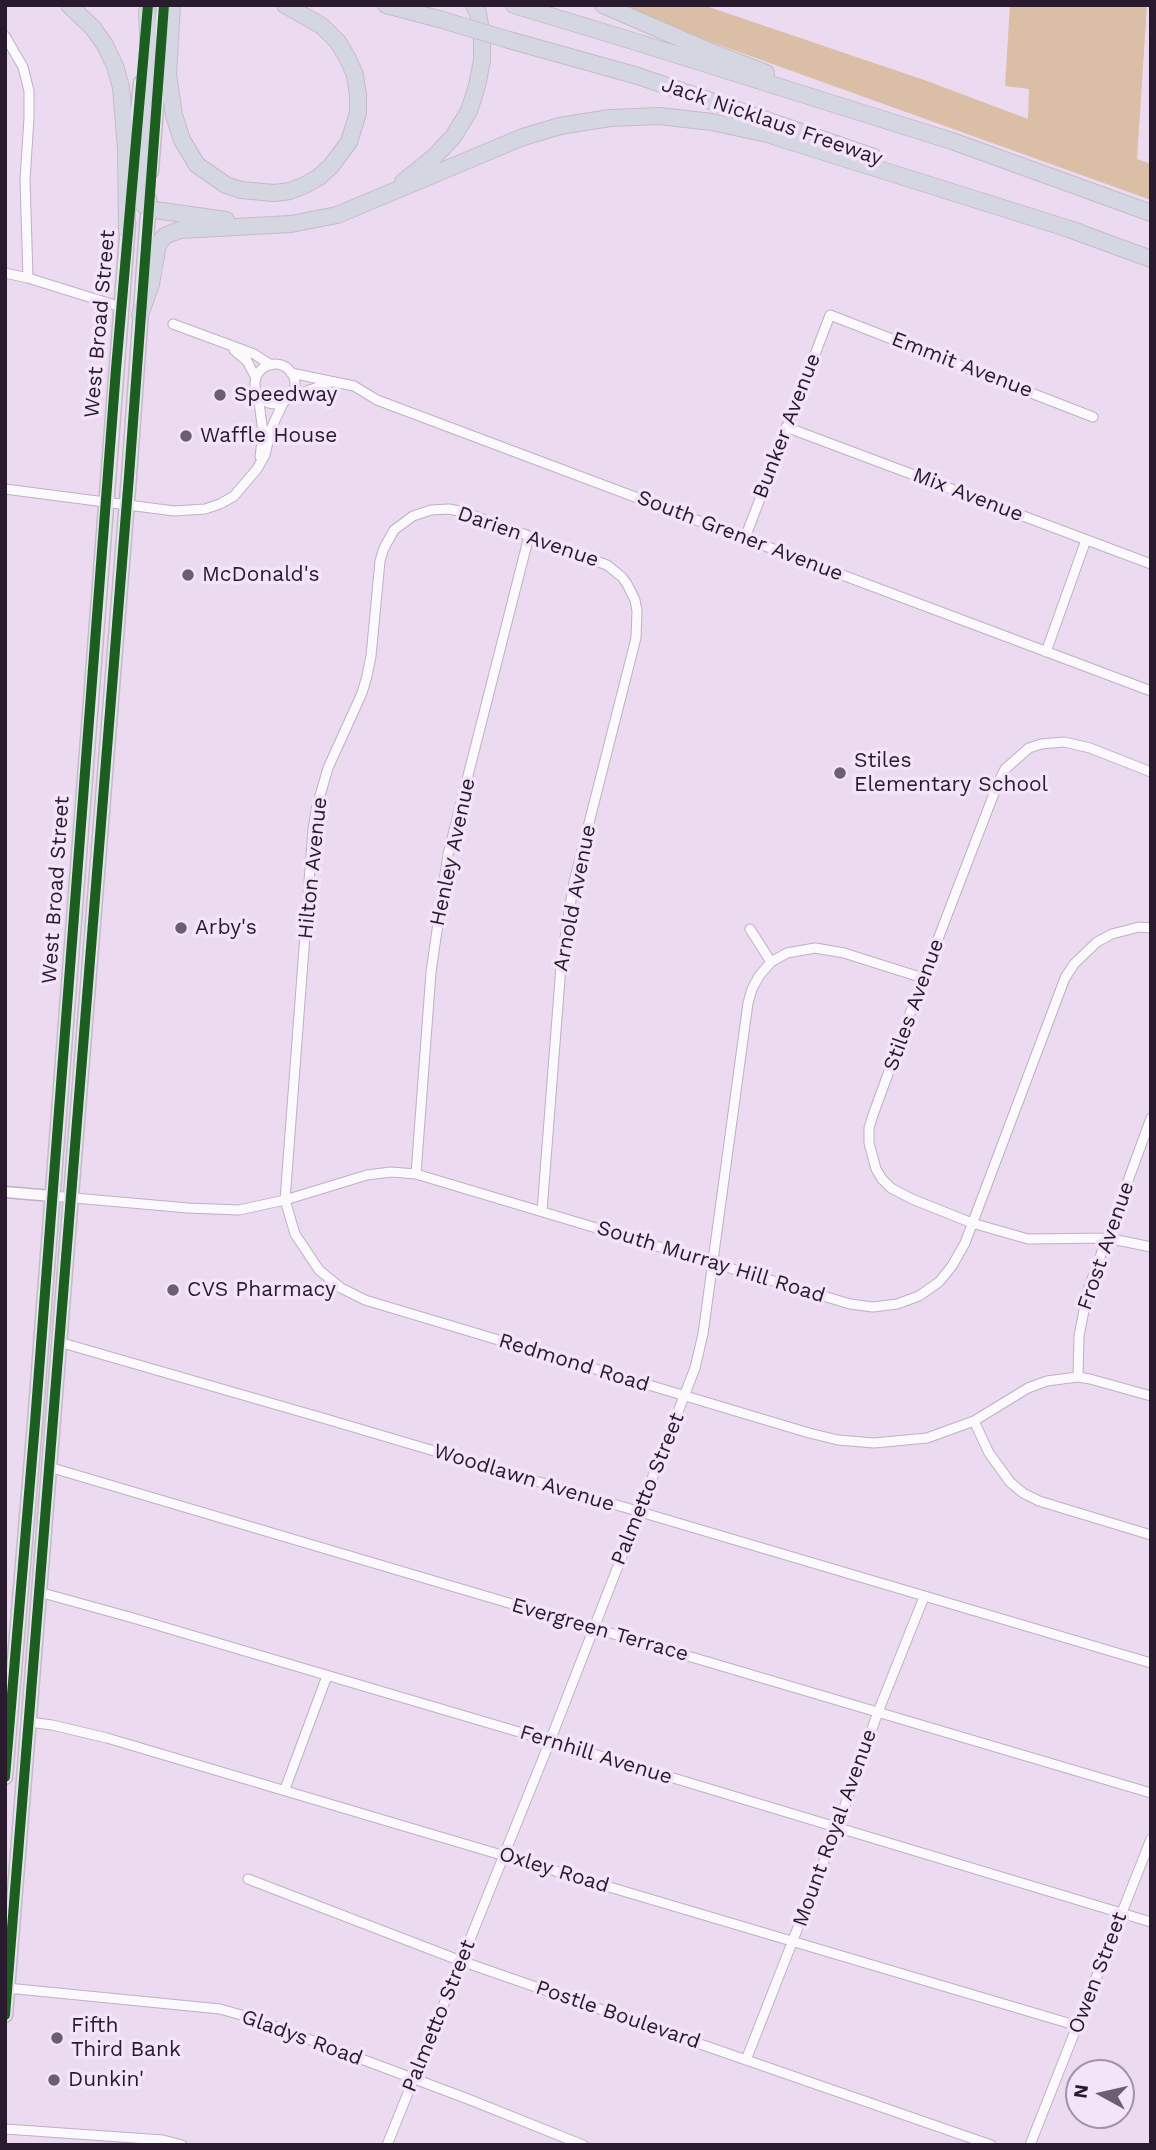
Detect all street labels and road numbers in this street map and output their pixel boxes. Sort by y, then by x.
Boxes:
street label: Jack Nicklaus Freeway [658,72,886,172]
street label: West Broad Street [79,229,121,419]
street label: Emmit Avenue [888,326,1036,404]
street label: Bunker Avenue [748,350,826,502]
street label: Mix Avenue [909,462,1027,528]
street label: South Grener Avenue [633,485,847,587]
street label: Darien Avenue [454,501,602,573]
street label: Henley Avenue [425,776,481,928]
street label: West Broad Street [37,795,75,985]
street label: Hilton Avenue [293,796,333,940]
street label: Arnold Avenue [548,822,602,974]
street label: Stiles Avenue [878,935,950,1075]
street label: Frost Avenue [1072,1179,1140,1313]
street label: South Murray Hill Road [594,1215,828,1309]
street label: Redmond Road [496,1328,652,1398]
street label: Palmetto Street [606,1409,690,1569]
street label: Woodlawn Avenue [430,1438,618,1518]
street label: Evergreen Terrace [509,1593,691,1667]
street label: Fernhill Avenue [517,1720,675,1790]
street label: Mount Royal Avenue [788,1726,882,1930]
street label: Oxley Road [496,1841,612,1899]
street label: Owen Street [1063,1909,1133,2037]
street label: Palmetto Street [397,1936,481,2096]
street label: Postle Boulevard [532,1975,704,2055]
street label: Gladys Road [238,2004,366,2072]

